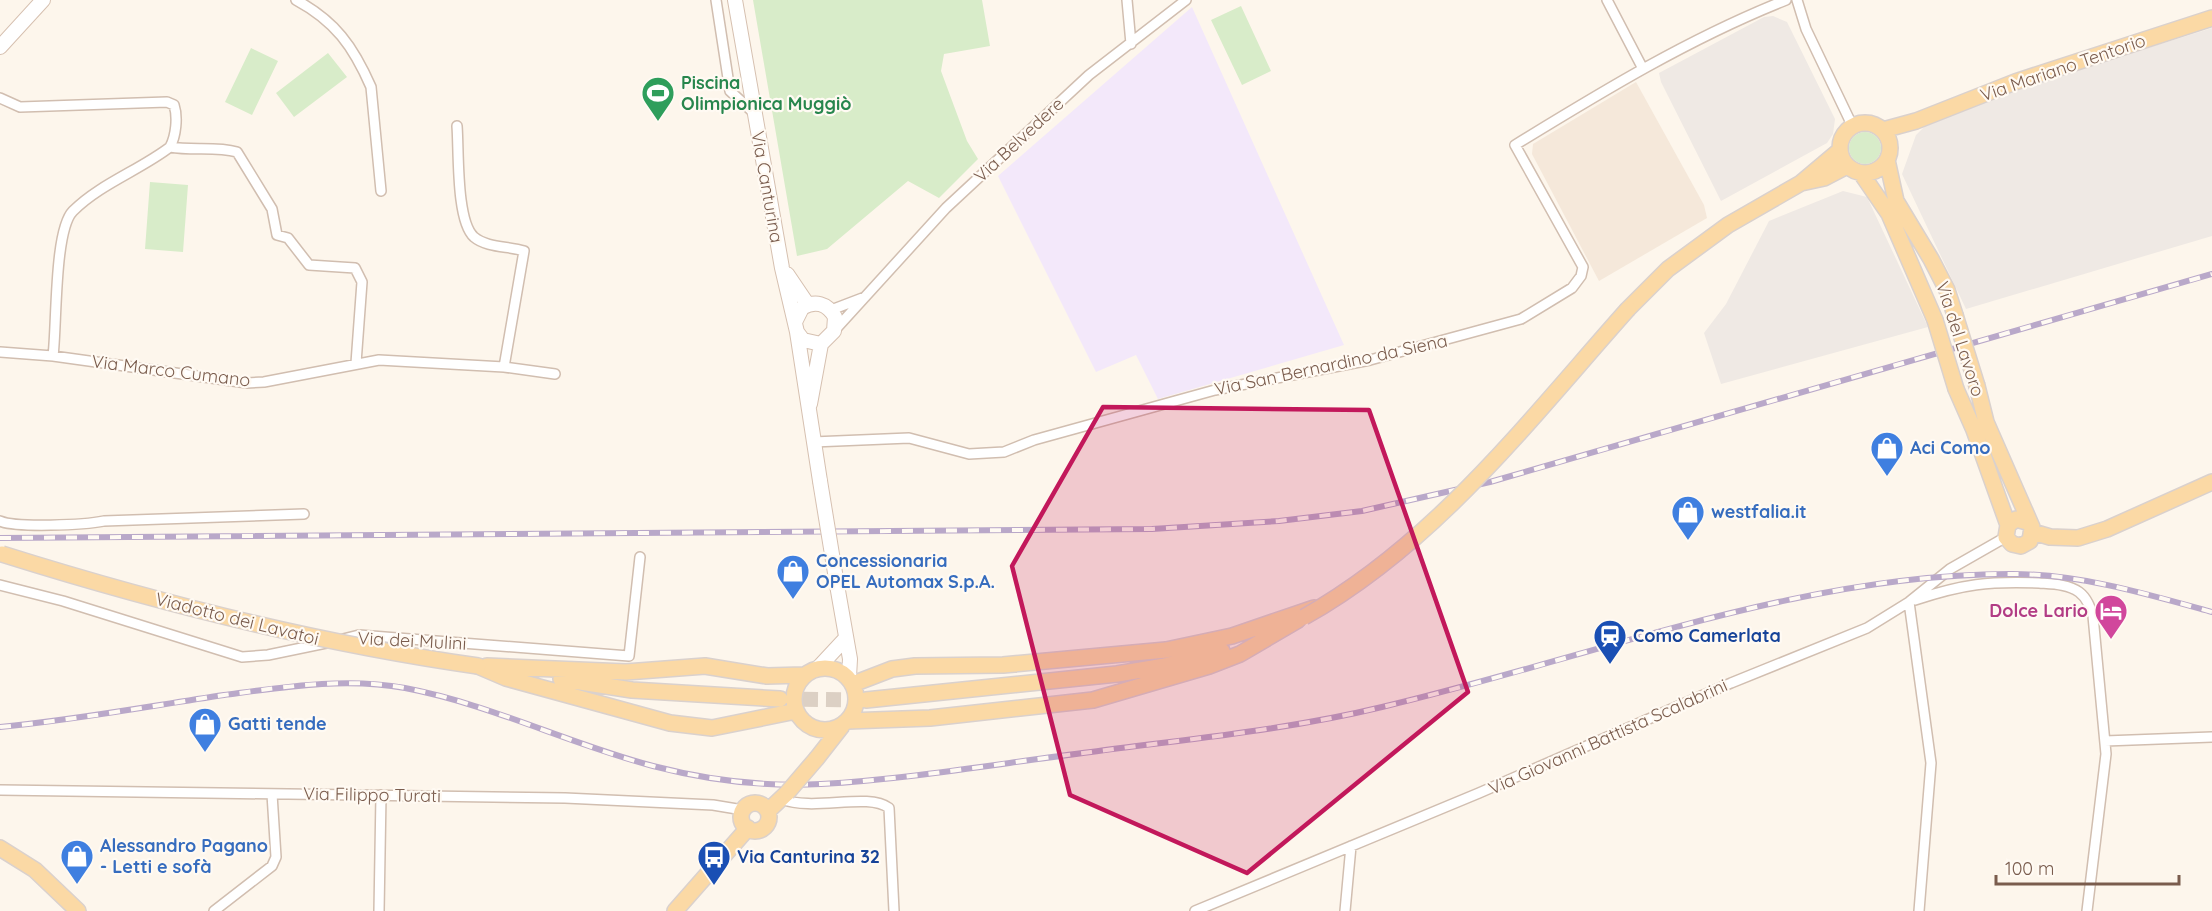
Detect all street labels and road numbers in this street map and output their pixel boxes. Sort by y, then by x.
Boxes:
street label: Via Mariano Tentorio [1977,28,2148,107]
street label: Via Belvedere [969,92,1068,187]
street label: Via Canturina [746,129,789,245]
street label: Via del Lavoro [1931,278,1990,399]
street label: Via San Bernardino da Siena [1212,329,1450,400]
street label: Via Marco Cumano [90,349,252,392]
street label: Viadotto dei Lavatoi [153,587,321,650]
street label: Via dei Mulini [357,626,467,655]
street label: Via Giovanni Battista Scalabrini [1485,673,1731,800]
street label: Via Filippo Turati [303,782,441,807]

